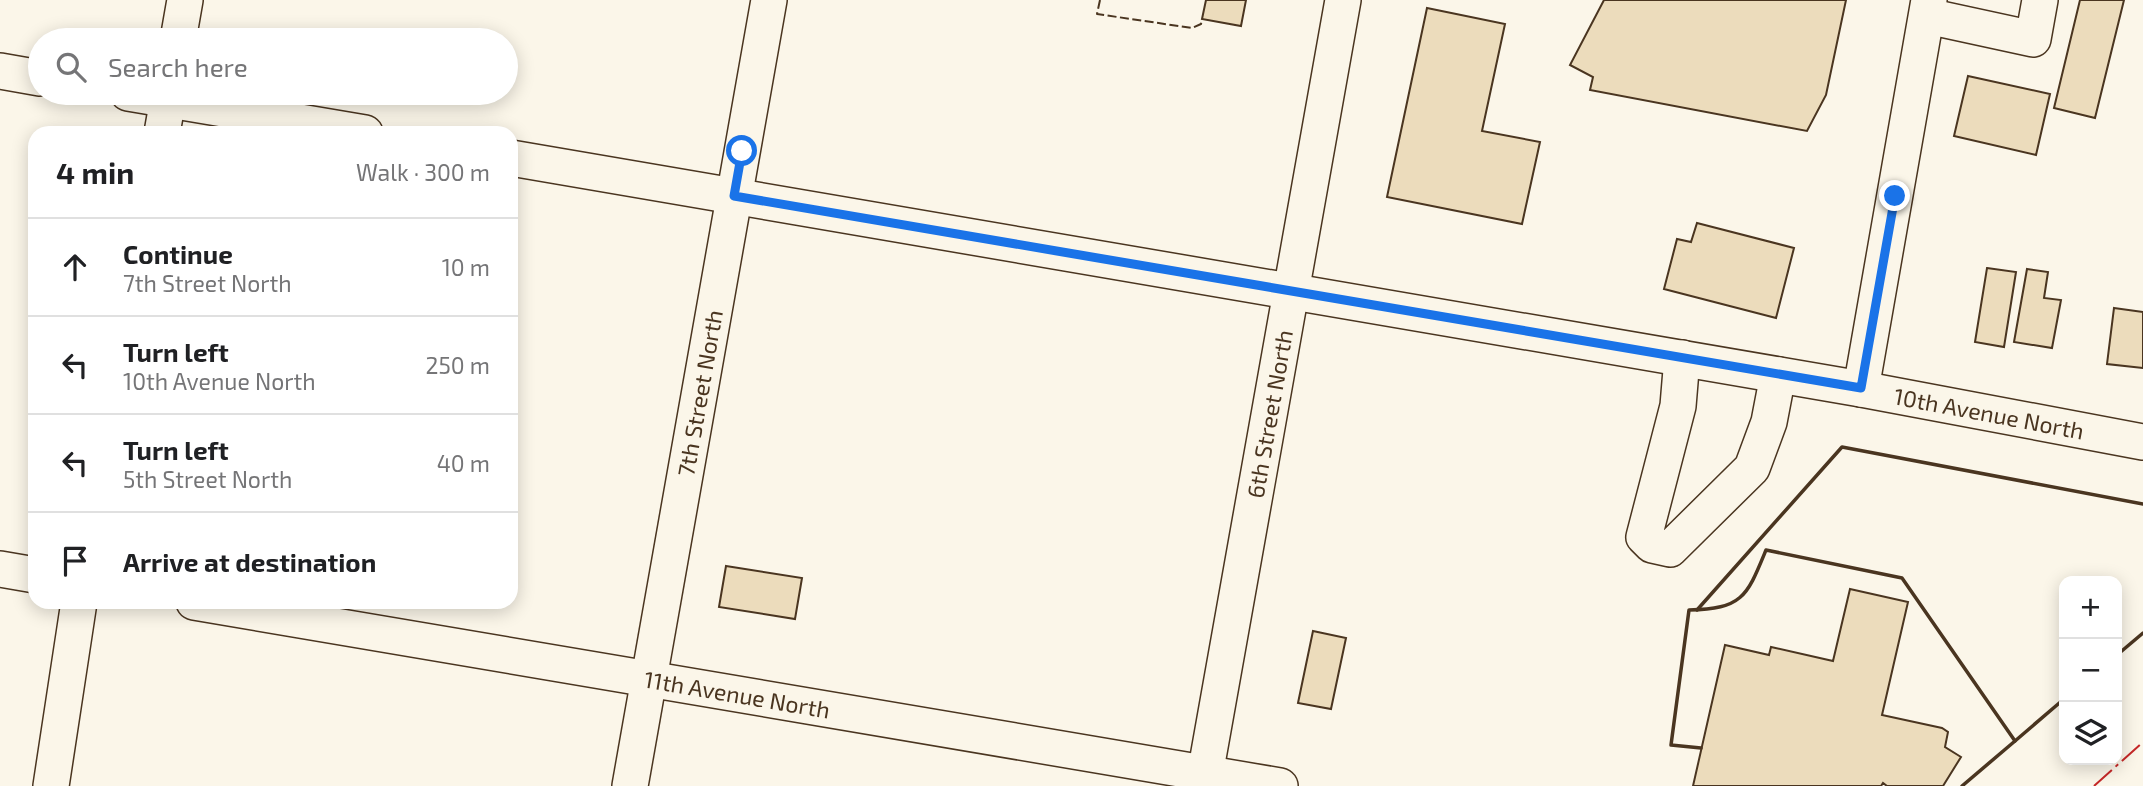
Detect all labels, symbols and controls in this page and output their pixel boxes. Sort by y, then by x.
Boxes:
search box [28,28,518,105]
icon: search [52,48,90,86]
text: Search here [108,51,248,82]
route start [726,135,757,166]
text: 4 min [56,154,134,190]
text: Walk · 300 m [356,158,490,186]
route end [1879,180,1910,211]
text: Continue [123,238,233,269]
icon: ahead [56,248,94,286]
text: 10 m [442,253,490,281]
text: 7th Street North [123,269,292,297]
street label: 7th Street North [671,308,728,479]
street label: 6th Street North [1241,328,1298,500]
text: Turn left [123,336,229,367]
icon: left [56,346,94,384]
text: 250 m [426,351,490,379]
text: 10th Avenue North [123,367,316,395]
street label: 10th Avenue North [1892,382,2086,445]
text: Turn left [123,434,229,465]
icon: left [56,444,94,482]
text: 40 m [437,449,490,477]
text: 5th Street North [123,465,292,493]
icon: arrive [56,542,94,580]
text: Arrive at destination [123,546,376,577]
map controls [2059,576,2122,765]
button: + [2059,576,2122,639]
button: − [2059,639,2122,702]
street label: 11th Avenue North [642,665,832,724]
button: layers [2059,702,2122,765]

